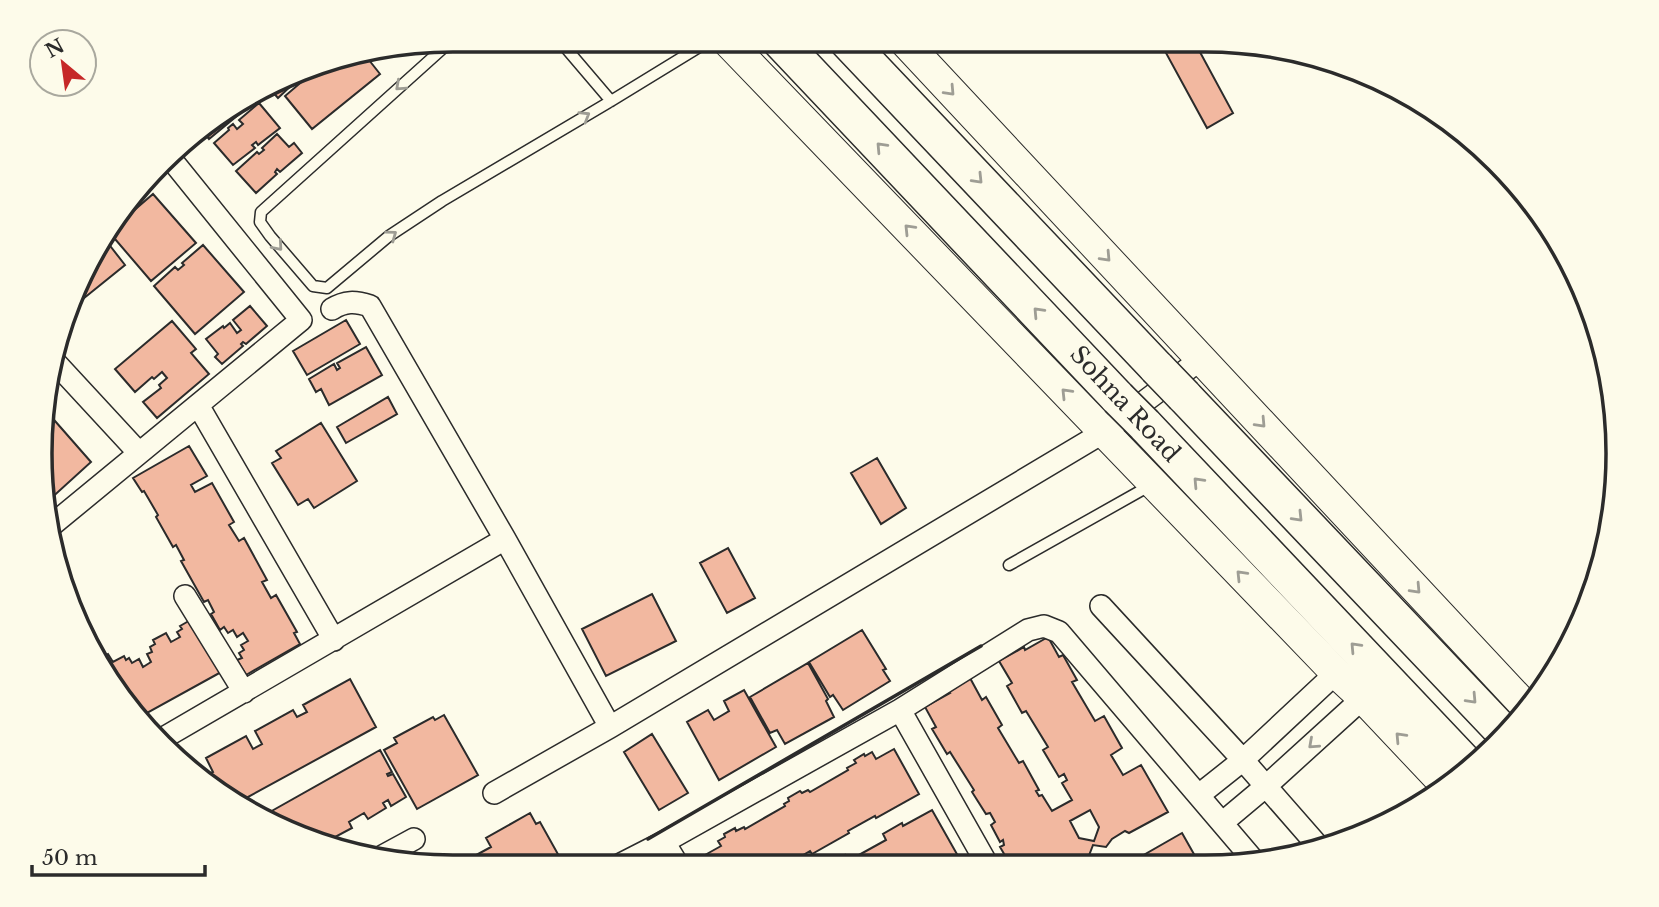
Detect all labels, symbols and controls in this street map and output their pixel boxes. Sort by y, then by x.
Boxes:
north arrow [28,28,98,98]
text: N [42,34,69,63]
one-way arrow [395,78,408,91]
one-way arrow [942,83,955,96]
one-way arrow [578,111,591,124]
one-way arrow [877,142,890,155]
one-way arrow [970,171,982,184]
one-way arrow [904,224,917,237]
one-way arrow [384,231,396,244]
one-way arrow [270,238,282,251]
one-way arrow [1097,249,1110,262]
one-way arrow [1033,308,1046,321]
street label: Sohna Road [1064,340,1186,468]
one-way arrow [1062,388,1075,401]
one-way arrow [1253,415,1266,428]
one-way arrow [1194,477,1207,490]
one-way arrow [1290,508,1303,521]
one-way arrow [1236,570,1249,583]
one-way arrow [1408,581,1421,594]
one-way arrow [1350,642,1363,655]
one-way arrow [1463,691,1476,704]
one-way arrow [1396,732,1409,745]
one-way arrow [1308,736,1321,748]
scale bar [32,834,205,878]
text: 50 m [42,845,98,871]

